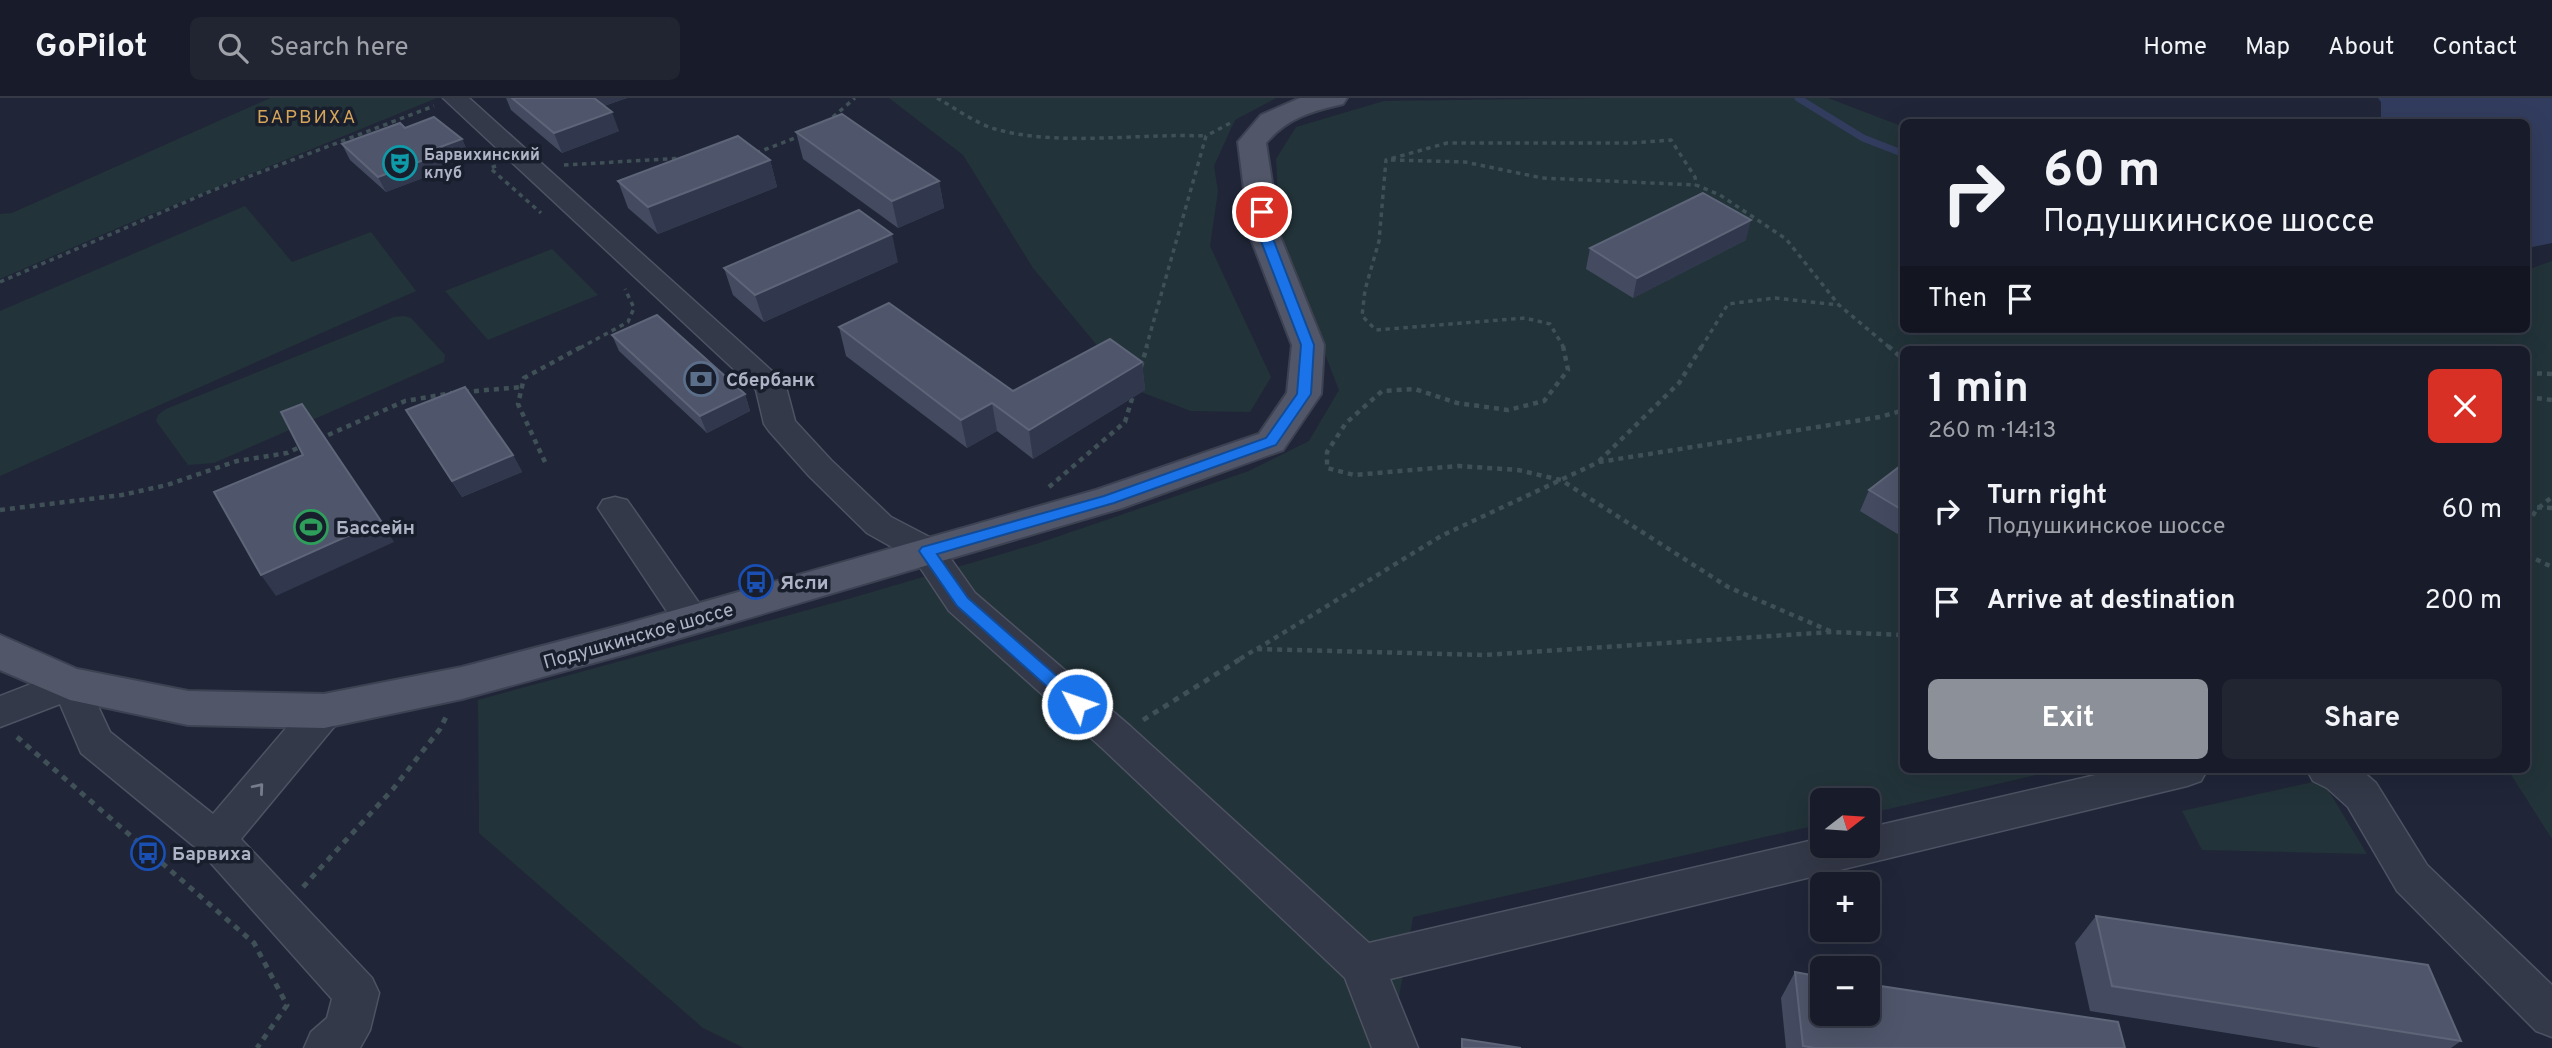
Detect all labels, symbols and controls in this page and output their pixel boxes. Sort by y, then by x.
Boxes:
search box [190,17,680,80]
text: GoPilot [35,27,148,69]
icon: search [214,29,252,67]
text: Search here [270,32,408,65]
text: Home [2143,33,2207,63]
text: Map [2245,33,2290,63]
text: About [2328,33,2394,63]
text: Contact [2432,33,2517,63]
district label: БАРВИХА [257,106,357,130]
text: 60 m [2043,142,2161,204]
theatre icon: Барвихинский клуб [381,144,419,182]
place label: Барвихинский клуб [424,146,540,184]
icon: right [1928,147,2019,238]
pin [1232,182,1292,242]
icon: arrive [1243,193,1281,231]
text: Подушкинское шоссе [2043,203,2375,243]
icon: arrive [2001,280,2039,318]
text: Then [1928,283,1987,316]
bank icon: Сбербанк [682,360,720,398]
text: 1 min [1928,364,2029,417]
place label: Сбербанк [726,369,815,393]
button: close [2428,369,2502,443]
text: 260 m · 14:13 [1928,417,2056,446]
text: Turn right [1987,480,2107,513]
icon: right [1928,492,1966,530]
text: 60 m [2442,494,2502,527]
sports icon: Бассейн [292,508,330,546]
text: Подушкинское шоссе [1987,513,2225,542]
place label: Бассейн [336,517,415,541]
bus stop icon: Ясли [737,563,775,601]
place label: Ясли [780,572,828,596]
icon: arrive [1928,583,1966,621]
text: Arrive at destination [1987,585,2235,618]
text: 200 m [2425,585,2502,618]
street label: Подушкинское шоссе [541,598,736,676]
position arrow [1040,667,1114,741]
button: Exit [1928,679,2208,759]
button: Share [2222,679,2502,759]
one-way arrow [251,783,263,796]
north arrow [1810,788,1880,858]
map controls [1810,788,1880,1026]
bus stop icon: Барвиха [129,834,167,872]
place label: Барвиха [172,843,251,867]
button: + [1810,872,1880,942]
button: − [1810,956,1880,1026]

